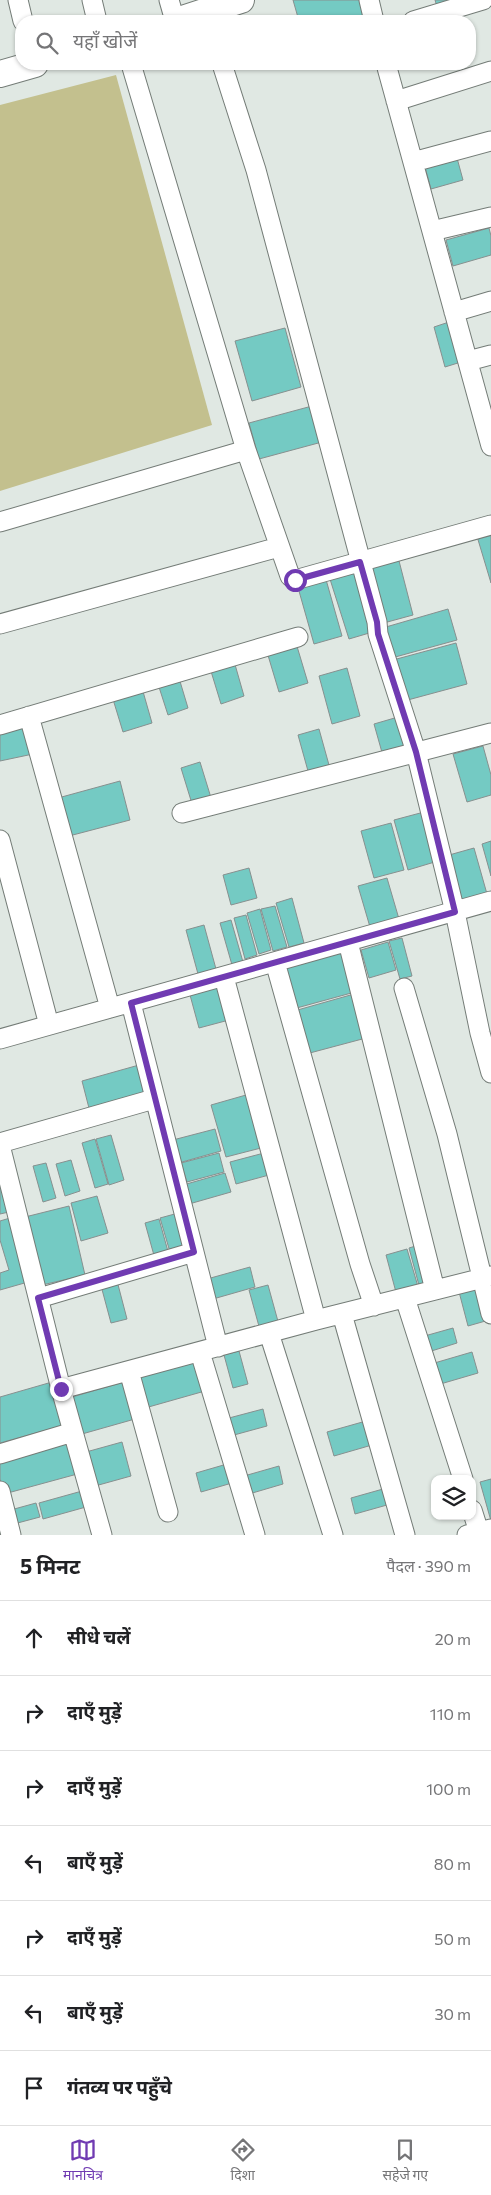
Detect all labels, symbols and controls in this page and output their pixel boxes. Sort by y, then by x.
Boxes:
search box [15,15,476,70]
icon: search [33,29,61,57]
text: यहाँ खोजें [73,29,137,52]
route start [284,569,307,592]
route end [50,1378,73,1401]
map controls [431,1475,476,1520]
button: layers [431,1475,476,1520]
text: 5 मिनट [20,1553,80,1578]
text: पैदल · 390 m [386,1556,471,1575]
icon: ahead [20,1624,48,1652]
text: सीधे चलें [67,1625,131,1648]
text: 20 m [435,1629,471,1648]
icon: right [20,1699,48,1727]
text: दाएँ मुड़ें [67,1700,122,1723]
text: 110 m [430,1704,471,1723]
icon: right [20,1774,48,1802]
text: दाएँ मुड़ें [67,1775,122,1798]
text: 100 m [426,1779,471,1798]
icon: left [20,1849,48,1877]
text: बाएँ मुड़ें [67,1850,123,1873]
text: 80 m [434,1854,471,1873]
icon: right [20,1924,48,1952]
text: दाएँ मुड़ें [67,1925,122,1948]
text: 50 m [434,1929,471,1948]
icon: left [20,1999,48,2027]
text: बाएँ मुड़ें [67,2000,123,2023]
text: 30 m [434,2004,471,2023]
icon: arrive [20,2074,48,2102]
text: गंतव्य पर पहुँचे [67,2075,172,2098]
tab: मानचित्र [63,2136,103,2186]
tab: दिशा [229,2136,257,2186]
tab: सहेजे गए [383,2136,428,2186]

